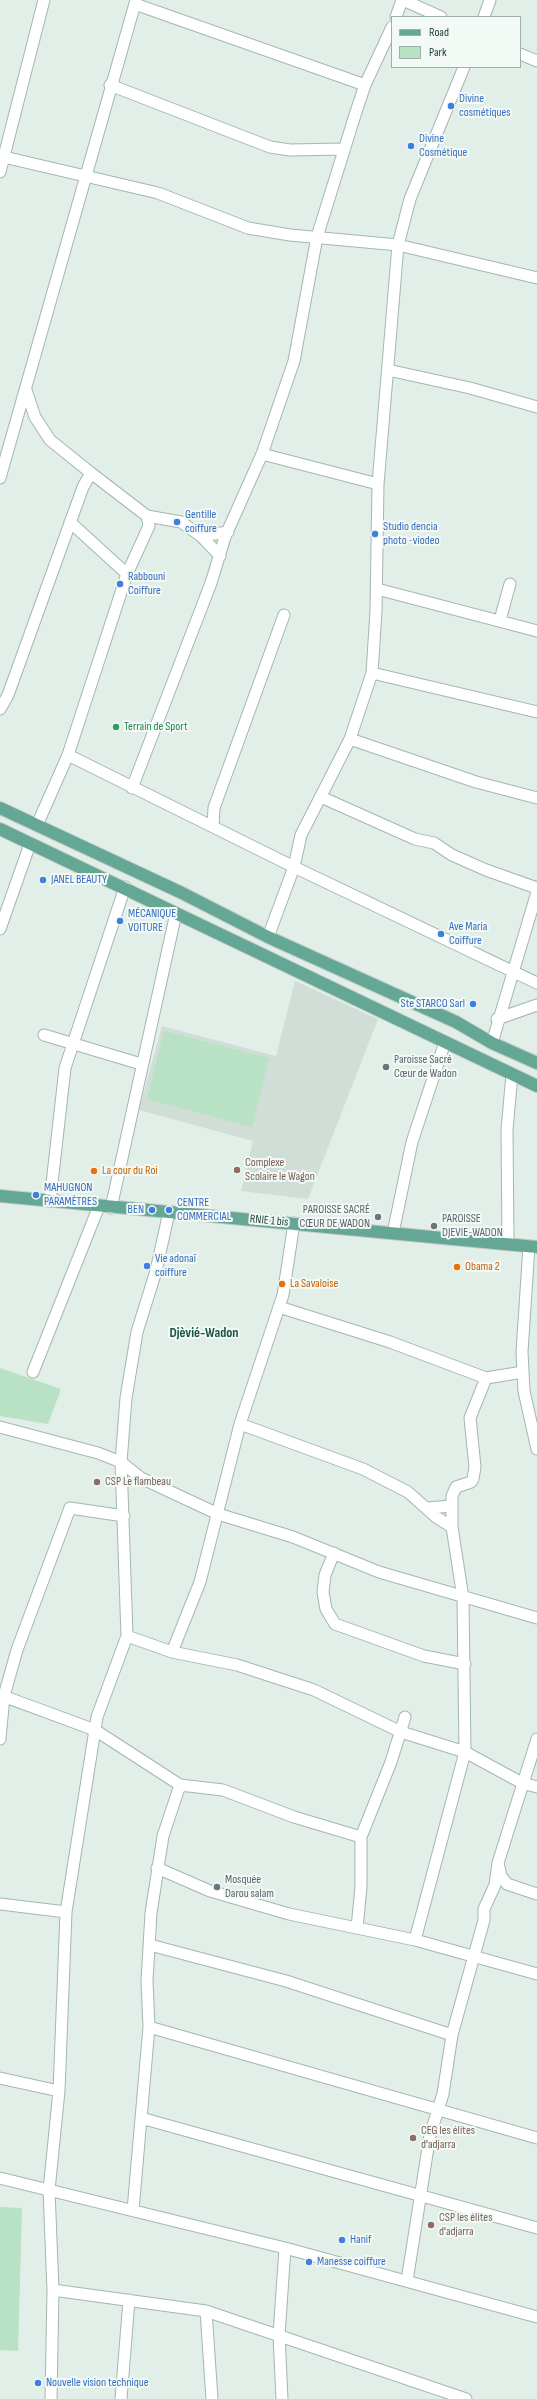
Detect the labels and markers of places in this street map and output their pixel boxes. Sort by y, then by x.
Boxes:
place label: Divine cosmétiques [459,92,511,120]
marker: Divine cosmétiques [446,101,456,111]
place label: Divine Cosmétique [419,132,467,160]
marker: Divine Cosmétique [406,141,416,151]
place label: Gentille coiffure [185,508,217,536]
marker: Gentille coiffure [172,517,182,527]
place label: Studio dencia photo -viodeo [383,520,439,548]
marker: Studio dencia photo -viodeo [370,529,380,539]
place label: Rabbouni Coiffure [128,570,165,598]
marker: Rabbouni Coiffure [115,579,125,589]
place label: Terrain de Sport [124,720,188,734]
marker: Terrain de Sport [111,722,121,732]
place label: JANEL BEAUTY [51,873,107,887]
marker: JANEL BEAUTY [38,875,48,885]
place label: MÉCANIQUE VOITURE [128,907,176,935]
marker: MÉCANIQUE VOITURE [115,916,125,926]
place label: Ave Maria Coiffure [449,920,487,948]
marker: Ave Maria Coiffure [436,929,446,939]
place label: Ste STARCO Sarl [401,997,465,1011]
marker: Ste STARCO Sarl [468,999,478,1009]
place label: Paroisse Sacré Cœur de Wadon [394,1053,457,1081]
marker: Paroisse Sacré Cœur de Wadon [381,1062,391,1072]
place label: Complexe Scolaire le Wagon [245,1156,315,1184]
place label: La cour du Roi [102,1164,158,1178]
marker: Complexe Scolaire le Wagon [232,1165,242,1175]
marker: La cour du Roi [89,1166,99,1176]
place label: MAHUGNON PARAMÈTRES [44,1181,97,1209]
marker: MAHUGNON PARAMÈTRES [31,1190,41,1200]
place label: CENTRE COMMERCIAL [177,1196,231,1224]
place label: BEN [128,1203,144,1217]
place label: PAROISSE SACRÉ CŒUR DE WADON [299,1203,370,1231]
marker: BEN [147,1205,157,1215]
marker: CENTRE COMMERCIAL [164,1205,174,1215]
marker: PAROISSE SACRÉ CŒUR DE WADON [373,1212,383,1222]
place label: PAROISSE DJEVIE-WADON [442,1212,503,1240]
marker: PAROISSE DJEVIE-WADON [429,1221,439,1231]
place label: Vie adonaï coiffure [155,1252,196,1280]
place label: Obama 2 [465,1260,500,1274]
marker: Vie adonaï coiffure [142,1261,152,1271]
marker: Obama 2 [452,1262,462,1272]
place label: La Savaloise [290,1277,338,1291]
marker: La Savaloise [277,1279,287,1289]
place label: CSP Le flambeau [105,1475,171,1489]
marker: CSP Le flambeau [92,1477,102,1487]
place label: Mosquée Darou salam [225,1873,274,1901]
marker: Mosquée Darou salam [212,1882,222,1892]
place label: CEG les élites d'adjarra [421,2124,475,2152]
marker: CEG les élites d'adjarra [408,2133,418,2143]
place label: CSP les élites d'adjarra [439,2211,492,2239]
marker: CSP les élites d'adjarra [426,2220,436,2230]
place label: Hanif [350,2233,372,2247]
marker: Hanif [337,2235,347,2245]
place label: Manesse coiffure [317,2255,386,2269]
marker: Manesse coiffure [304,2257,314,2267]
place label: Nouvelle vision technique [46,2376,149,2390]
marker: Nouvelle vision technique [33,2378,43,2388]

